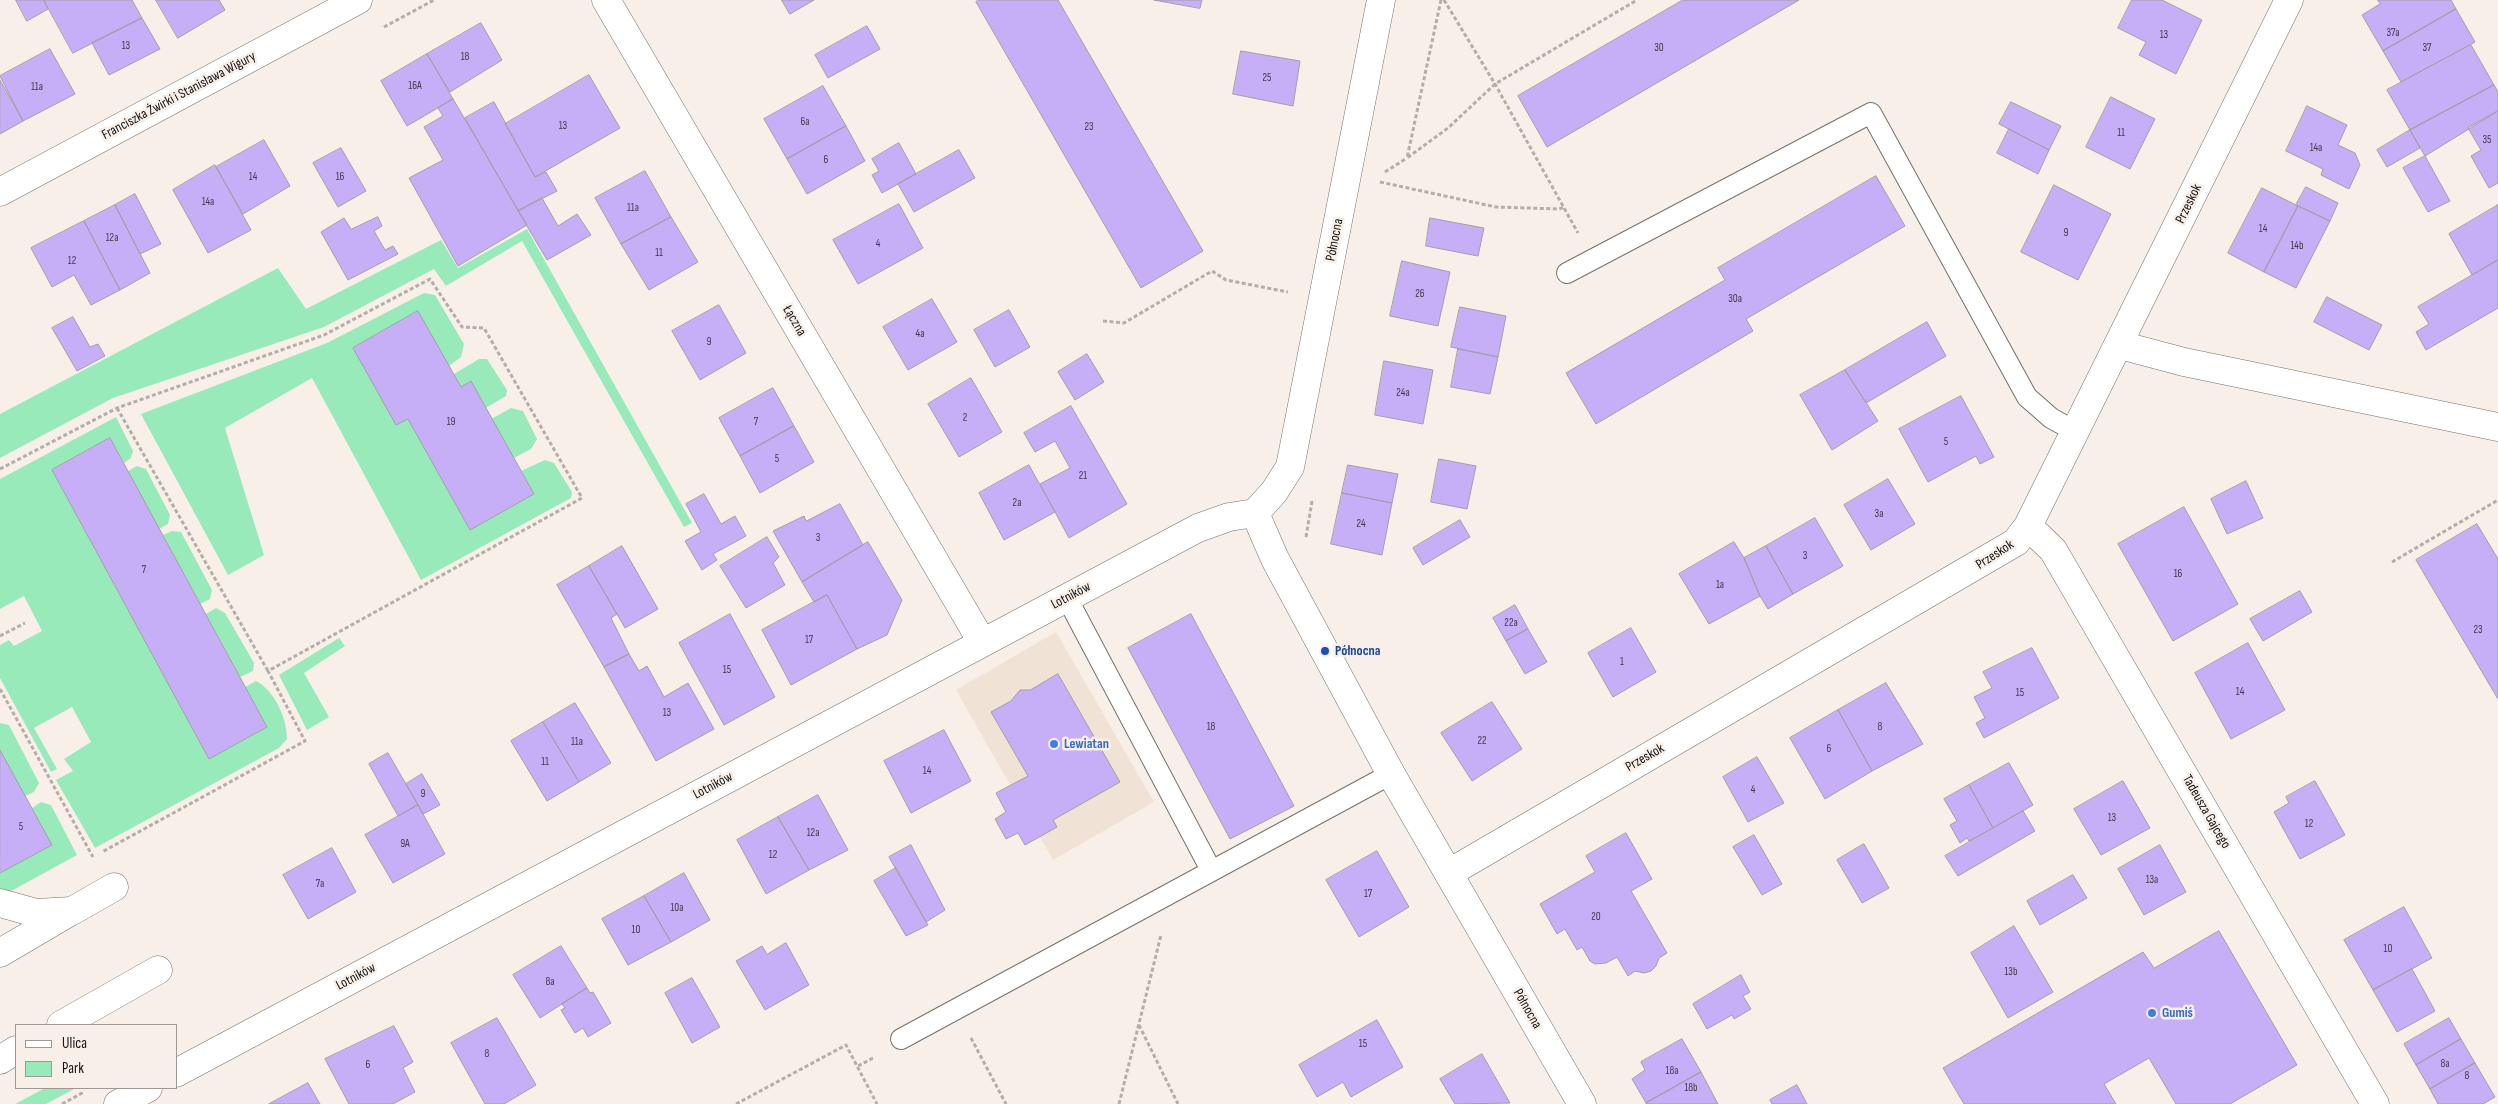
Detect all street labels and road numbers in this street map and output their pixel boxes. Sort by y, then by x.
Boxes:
street label: Franciszka Żwirki i Stanisława Wigury [99,48,259,144]
street label: Przeskok [2172,182,2206,226]
street label: Północna [1323,217,1347,263]
street label: Łączna [779,303,809,339]
street label: Przeskok [1973,537,2017,573]
street label: Lotników [1048,579,1094,613]
street label: Przeskok [1623,740,1667,776]
street label: Lotników [690,769,736,803]
street label: Tadeusza Gajcego [2178,772,2234,852]
street label: Lotników [333,960,379,994]
street label: Północna [1509,986,1545,1032]

